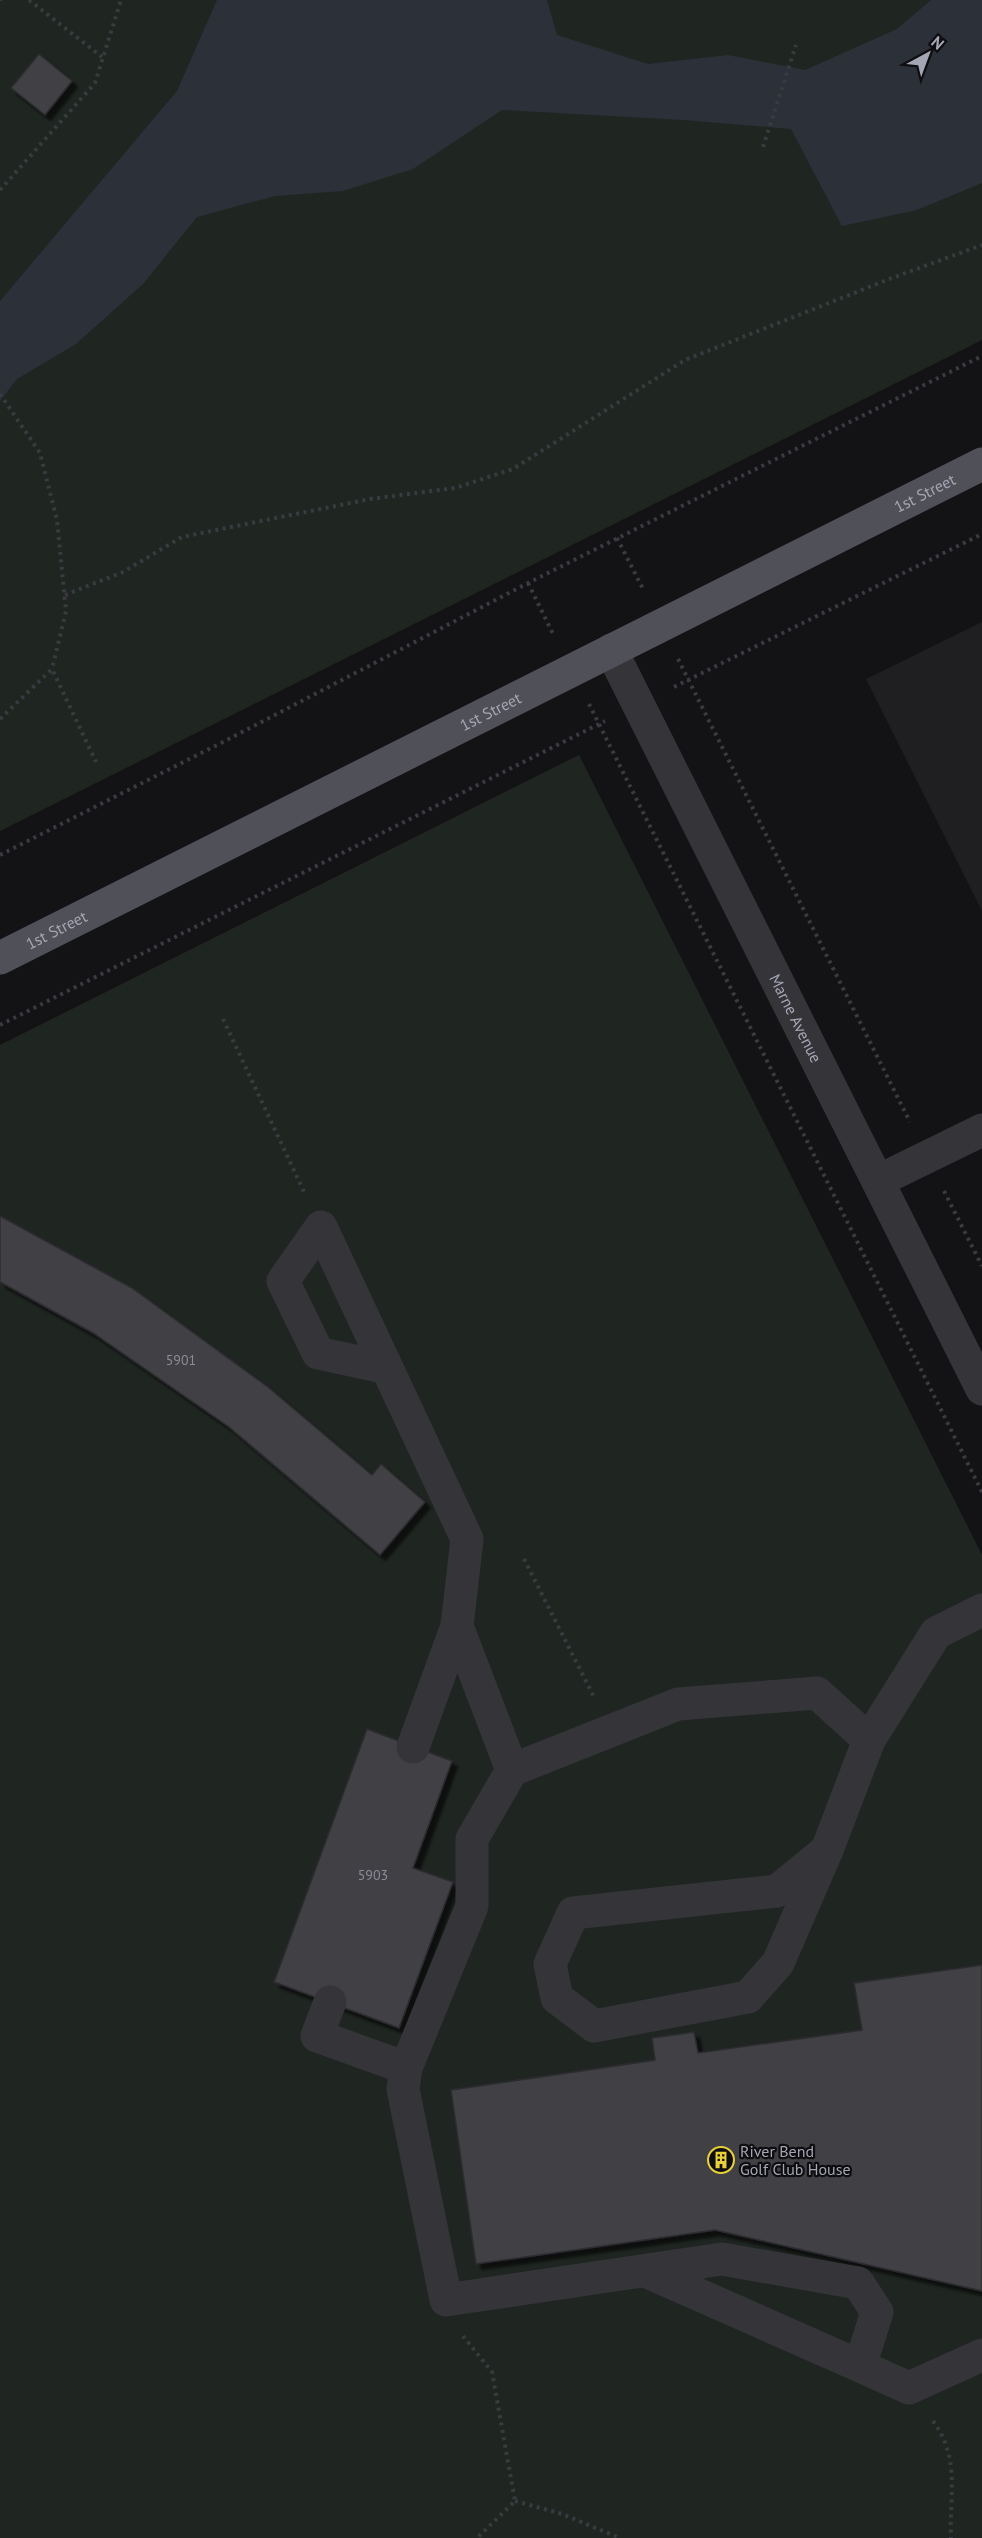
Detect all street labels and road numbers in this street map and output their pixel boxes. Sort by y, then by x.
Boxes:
street label: 1st Street [891,469,959,517]
street label: 1st Street [456,687,525,735]
street label: 1st Street [22,906,91,953]
street label: Marne Avenue [765,970,826,1066]

